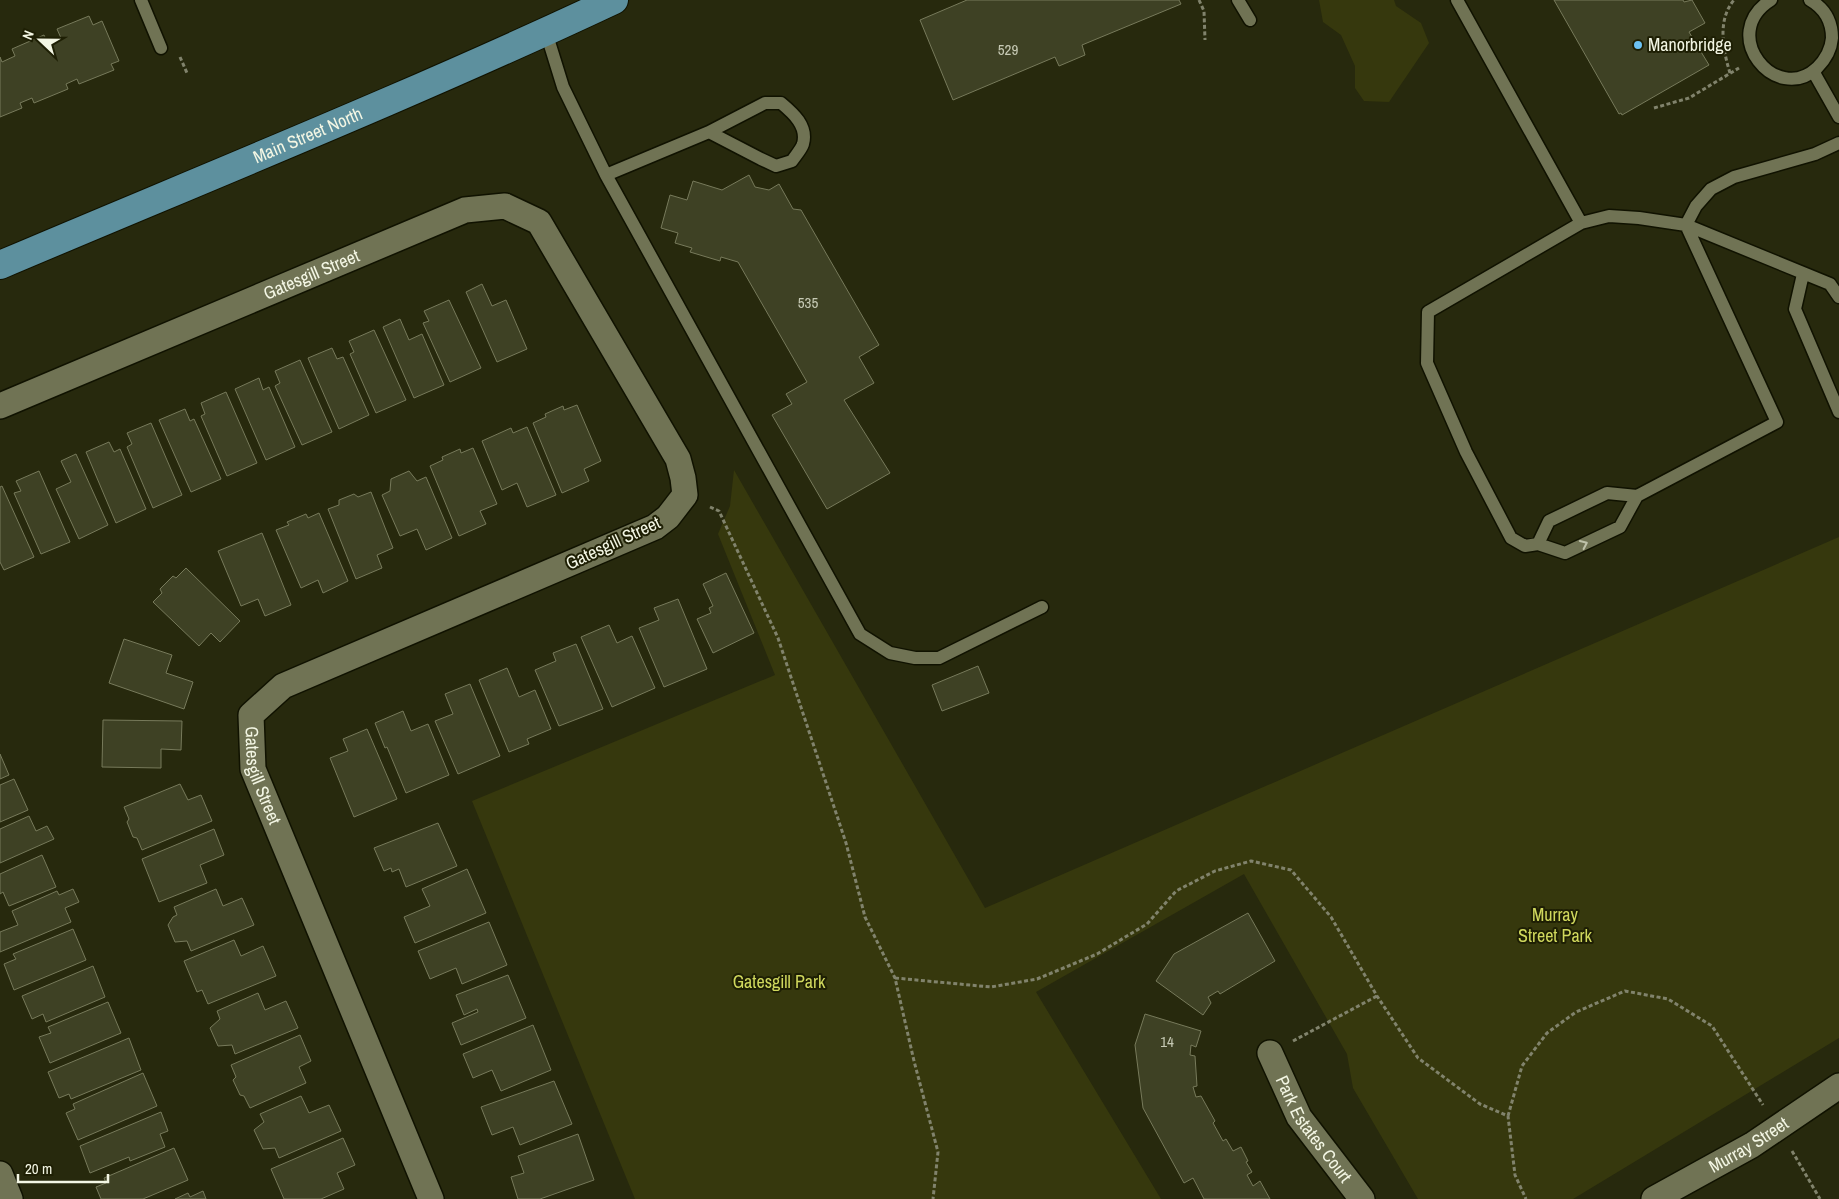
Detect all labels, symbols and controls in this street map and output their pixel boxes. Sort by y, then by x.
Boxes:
north arrow [15,15,65,65]
text: N [18,28,38,42]
place label: Manorbridge [1648,32,1732,57]
house number: 529 [998,39,1018,60]
marker: Manorbridge [1632,39,1644,51]
street label: Main Street North [249,101,366,169]
street label: Gatesgill Street [259,243,363,306]
house number: 535 [798,292,818,313]
street label: Gatesgill Street [561,510,664,575]
one-way arrow [1579,540,1588,551]
street label: Gatesgill Street [239,726,288,828]
park label: Murray Street Park [1518,902,1593,948]
park label: Gatesgill Park [733,969,826,994]
house number: 14 [1160,1031,1174,1052]
street label: Park Estates Court [1270,1071,1358,1188]
street label: Murray Street [1704,1111,1793,1179]
scale bar [18,1152,108,1184]
text: 20 m [25,1158,52,1179]

